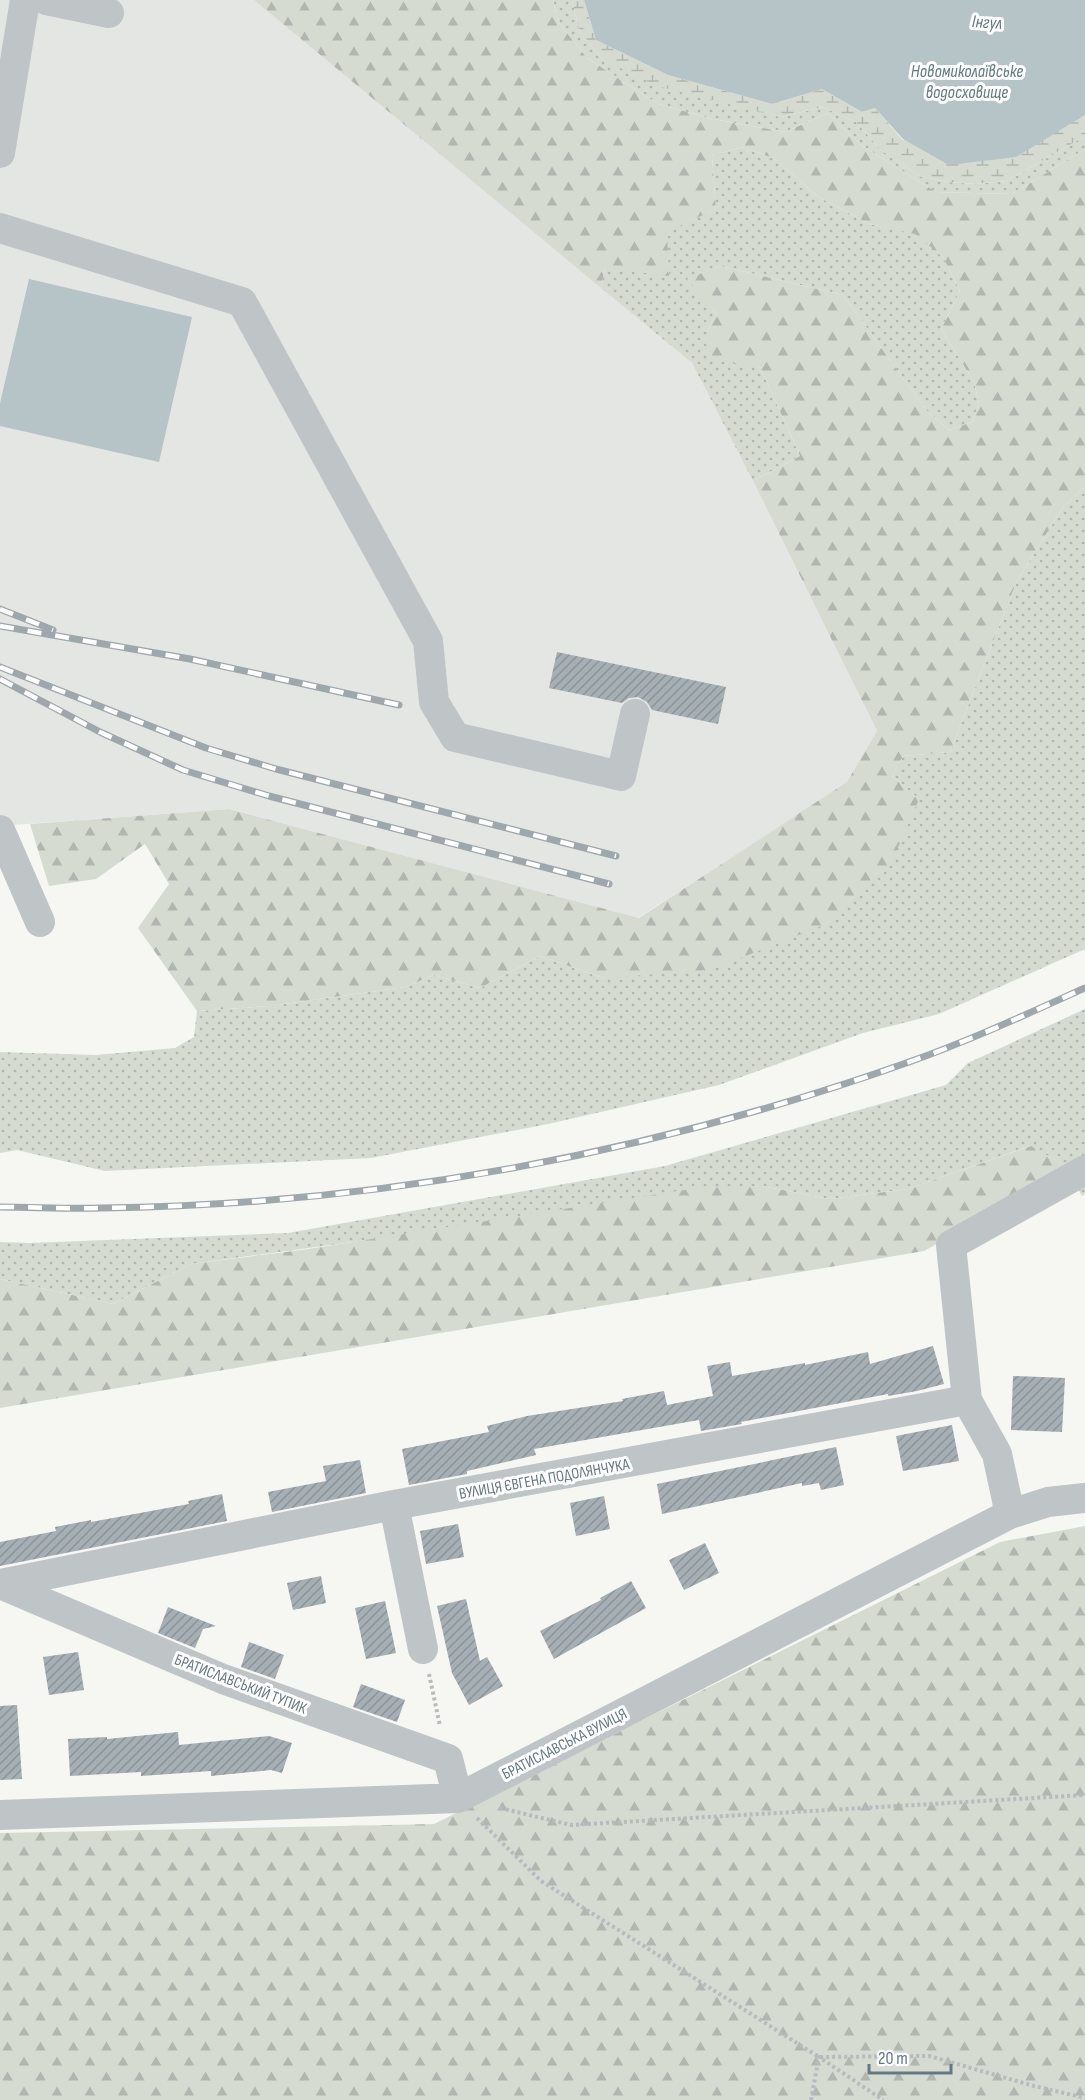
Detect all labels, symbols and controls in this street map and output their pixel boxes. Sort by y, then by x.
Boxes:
water label: Інгул [971,11,1003,34]
water label: Новомиколаївське водосховище [911,61,1023,103]
street label: ВУЛИЦЯ ЄВГЕНА ПОДОЛЯНЧУКА [458,1455,631,1504]
street label: БРАТИСЛАВСЬКИЙ ТУПИК [172,1650,310,1719]
street label: БРАТИСЛАВСЬКА ВУЛИЦЯ [499,1705,630,1784]
scale bar [869,2037,952,2075]
text: 20 m [878,2048,908,2069]

